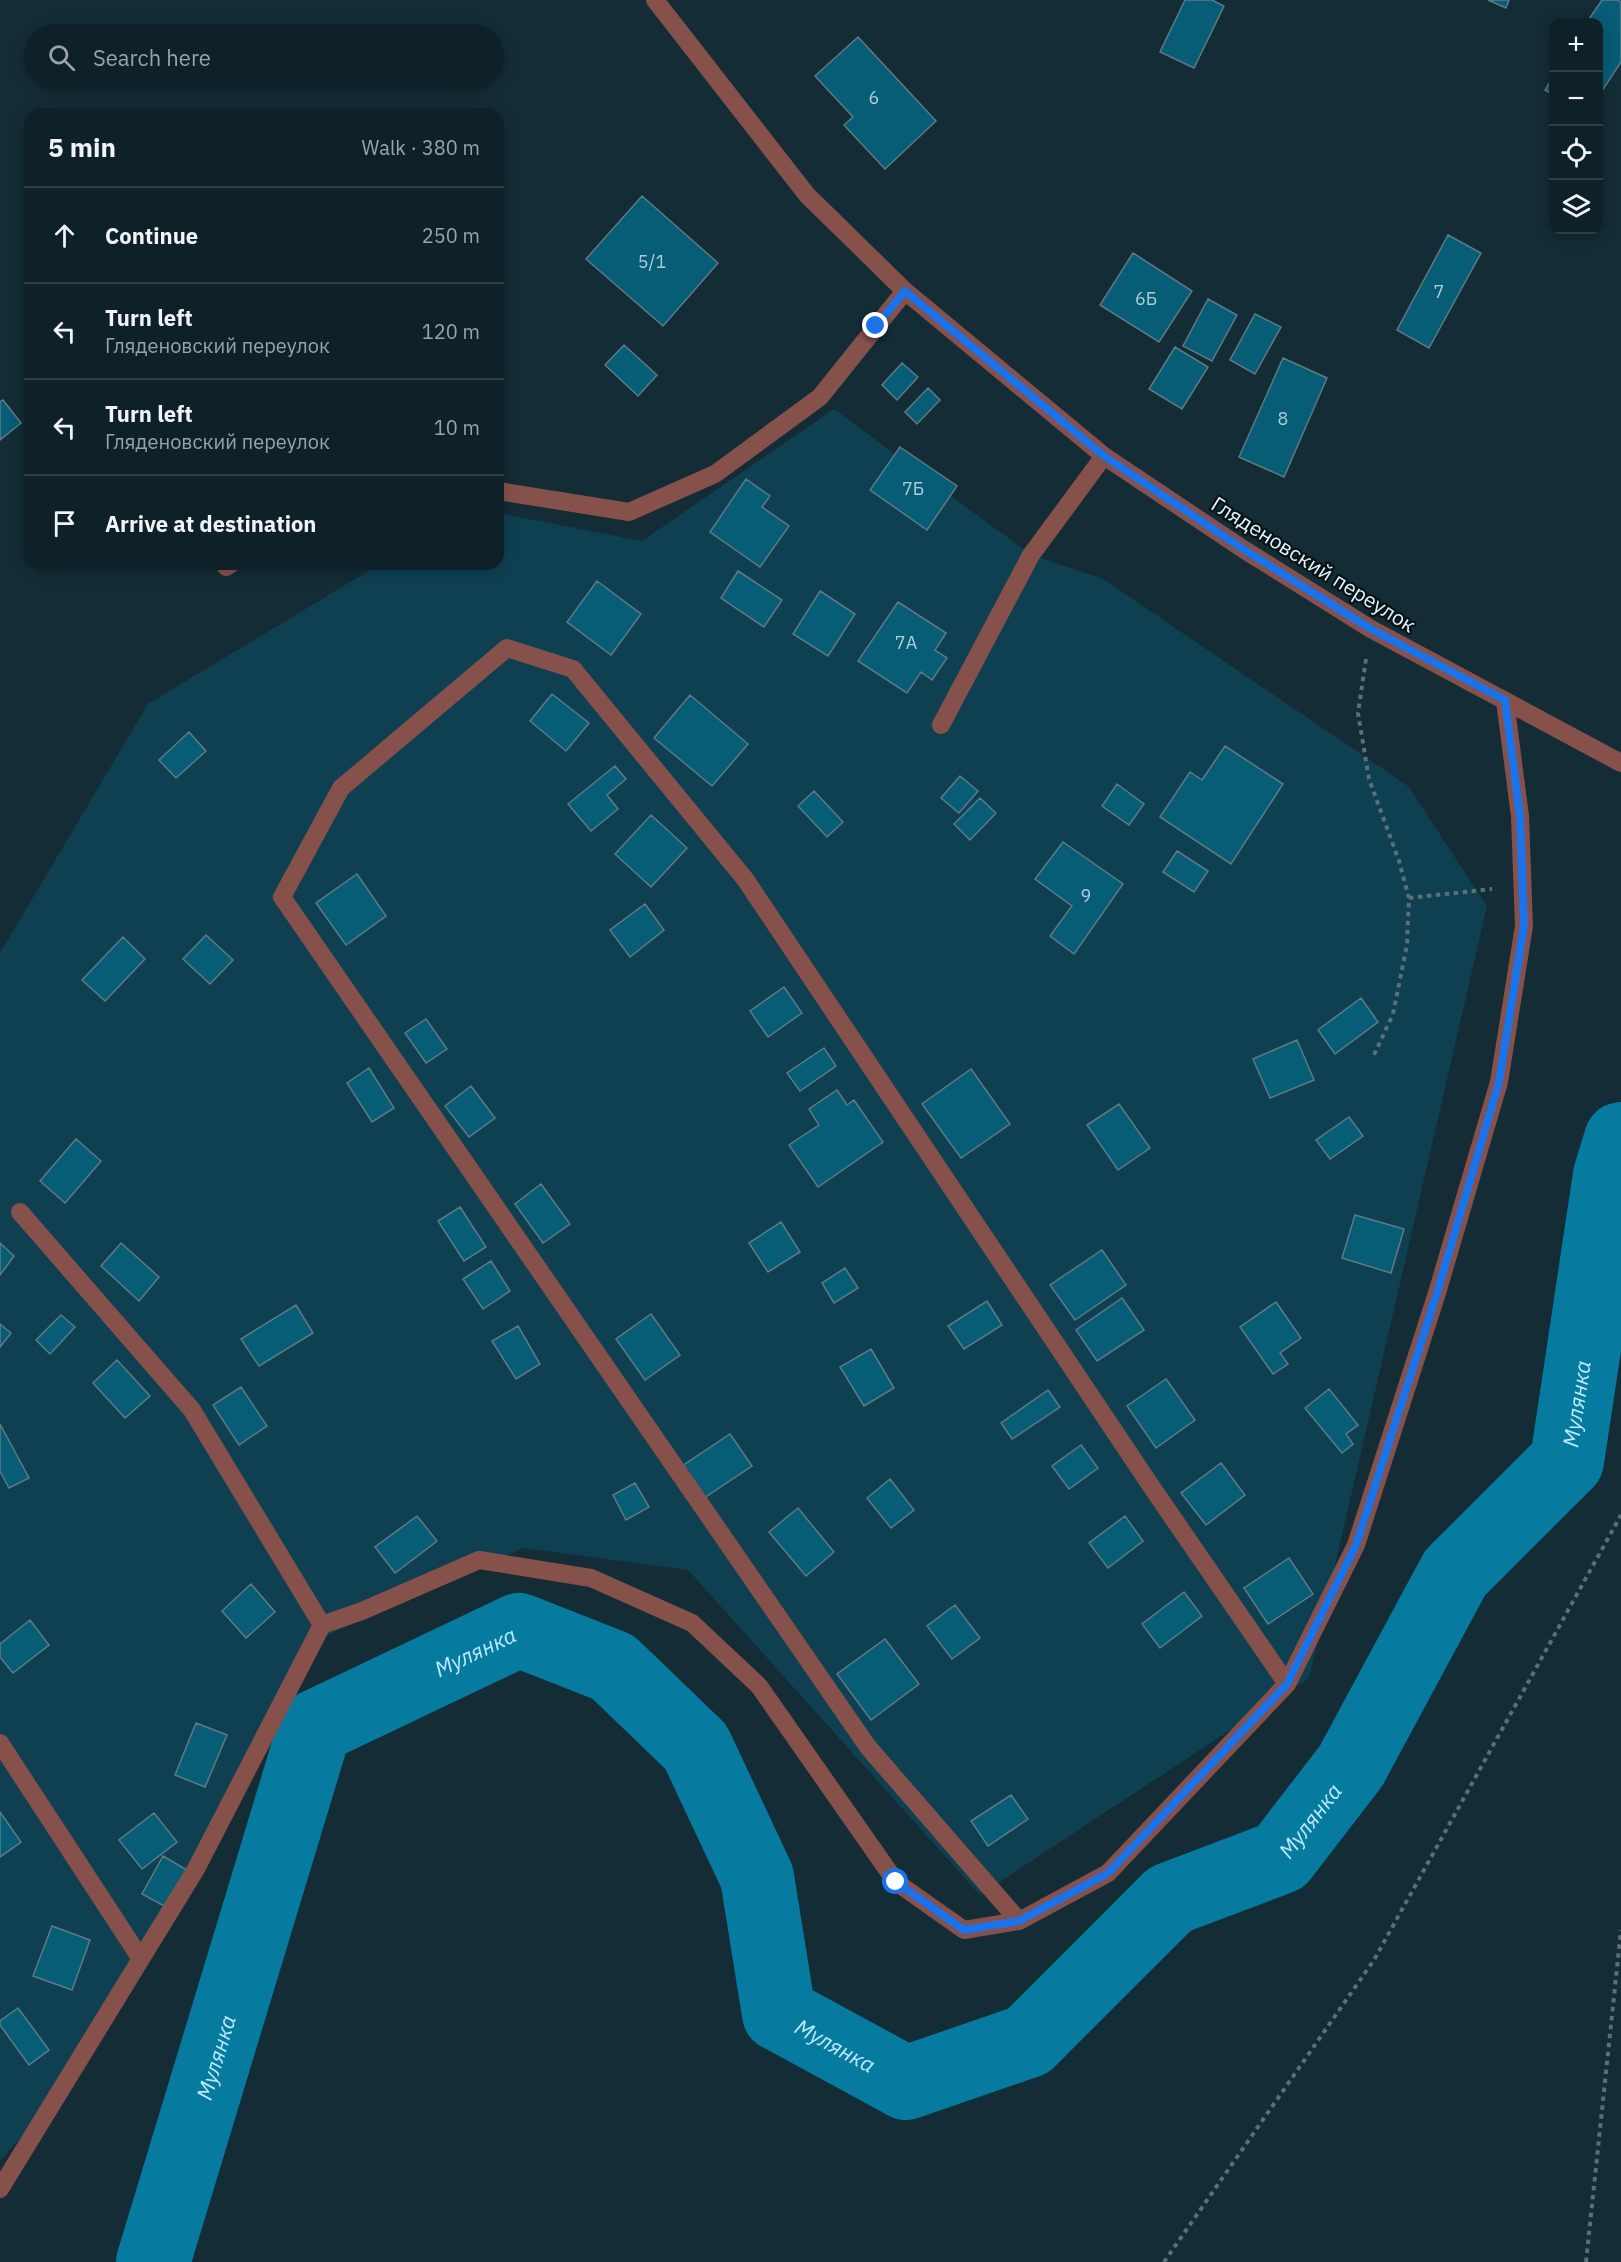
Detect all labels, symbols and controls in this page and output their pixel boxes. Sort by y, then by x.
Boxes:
map controls [1549,18,1603,234]
button: + [1549,18,1603,72]
search box [24,24,504,90]
icon: search [45,41,78,74]
text: Search here [93,43,211,72]
button: − [1549,72,1603,126]
house number: 6 [869,86,879,109]
button: locate [1549,126,1603,180]
text: 5 min [48,130,116,164]
text: Walk · 380 m [362,134,480,161]
button: layers [1549,180,1603,234]
icon: ahead [48,219,81,252]
text: Continue [105,221,198,250]
text: 250 m [422,222,480,249]
house number: 5/1 [638,250,666,273]
house number: 7 [1434,280,1444,303]
house number: 6Б [1135,287,1157,310]
text: Turn left [105,303,193,332]
route end [862,312,888,338]
icon: left [48,315,81,348]
text: 120 m [422,318,480,345]
text: Гляденовский переулок [105,332,330,359]
text: Turn left [105,399,193,428]
house number: 8 [1278,407,1288,430]
icon: left [48,411,81,444]
text: 10 m [434,414,480,441]
text: Гляденовский переулок [105,428,330,455]
house number: 7Б [902,477,924,500]
street label: Гляденовский переулок [1206,490,1422,638]
icon: arrive [48,507,81,540]
text: Arrive at destination [105,509,316,538]
house number: 7А [895,631,918,654]
house number: 9 [1081,884,1091,907]
water label: Мулянка [1555,1358,1596,1449]
water label: Мулянка [429,1619,521,1683]
water label: Мулянка [1271,1777,1347,1864]
route start [882,1868,908,1894]
water label: Мулянка [188,2011,242,2103]
water label: Мулянка [790,2011,881,2078]

